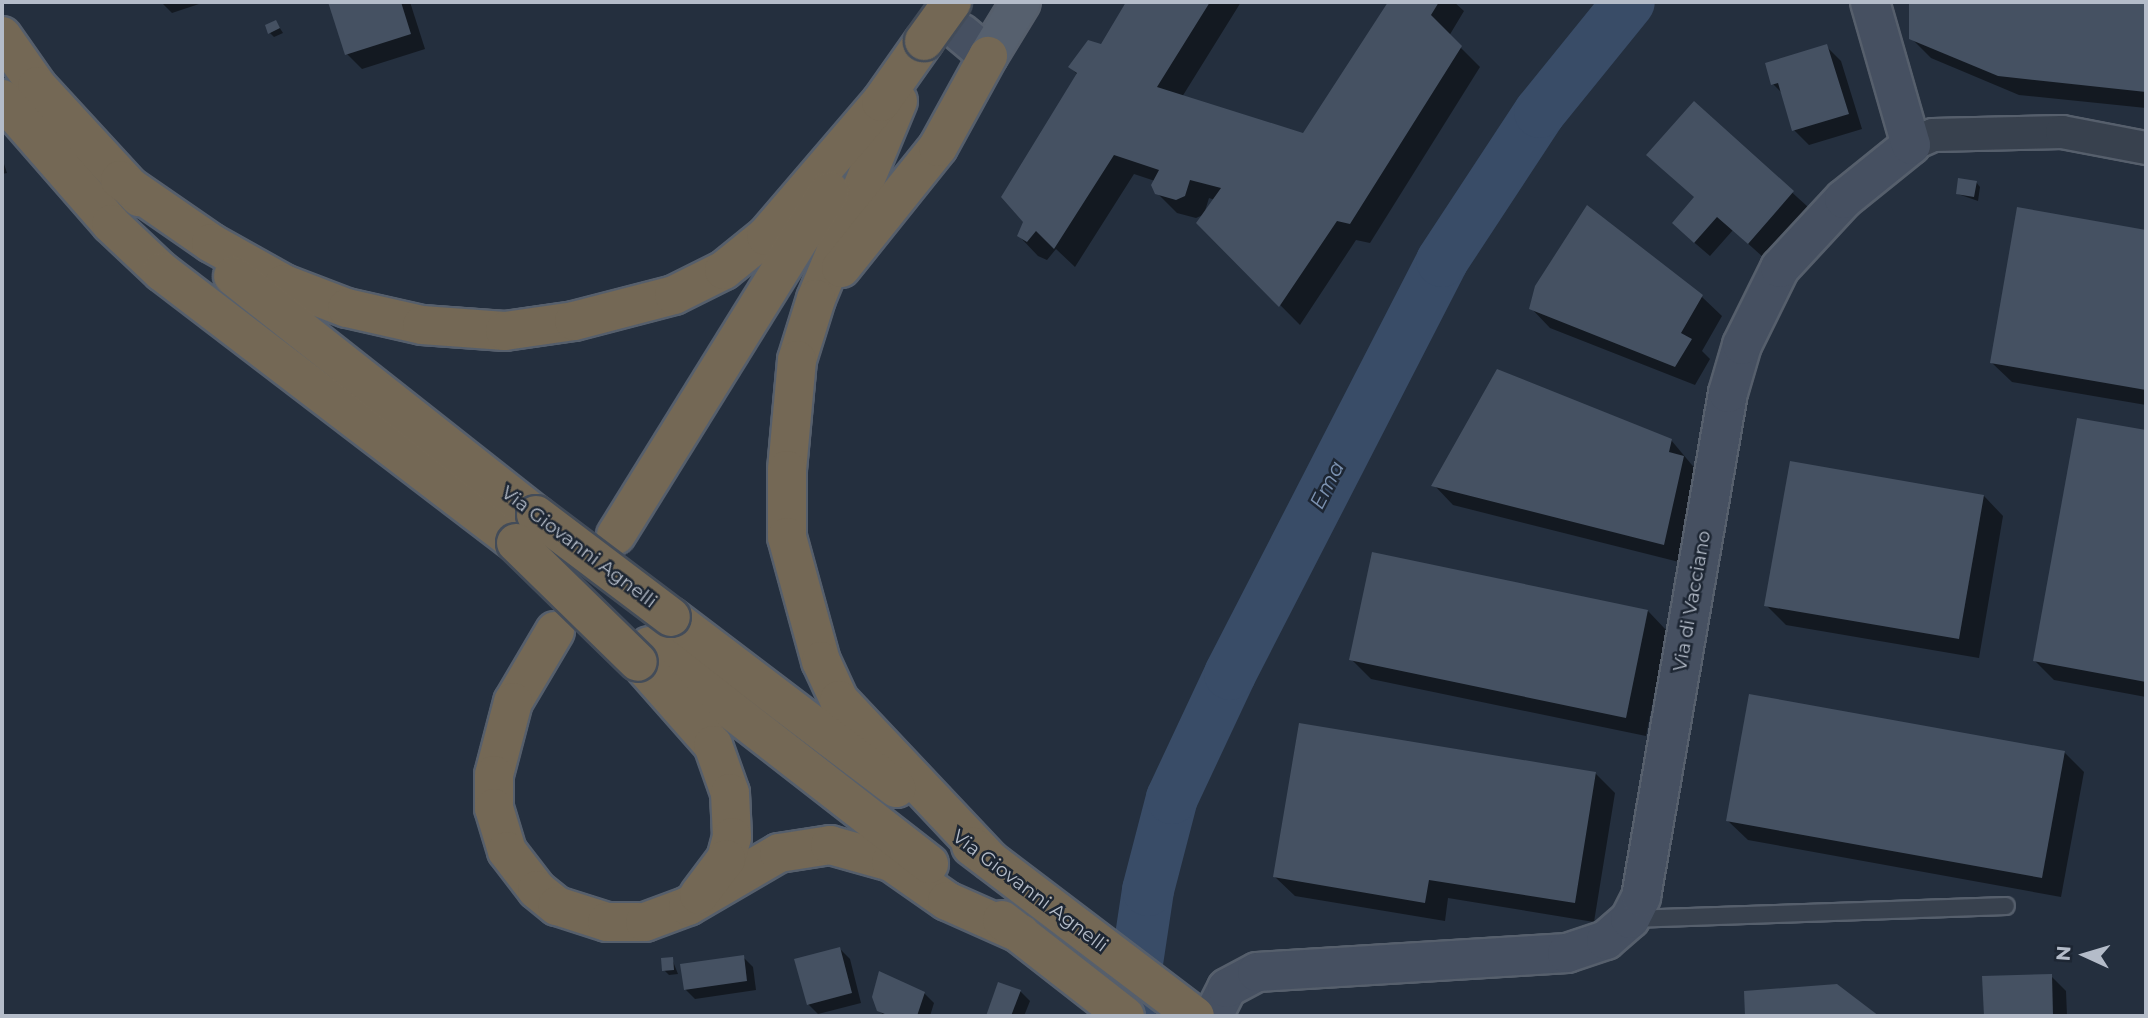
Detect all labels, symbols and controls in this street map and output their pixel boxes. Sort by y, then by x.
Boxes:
water label: Ema [1304,457,1350,513]
street label: Via Giovanni Agnelli [497,481,661,613]
street label: Via di Vacciano [1668,529,1716,673]
street label: Via Giovanni Agnelli [948,825,1112,957]
north arrow [2050,920,2120,990]
text: N [2052,945,2076,962]

